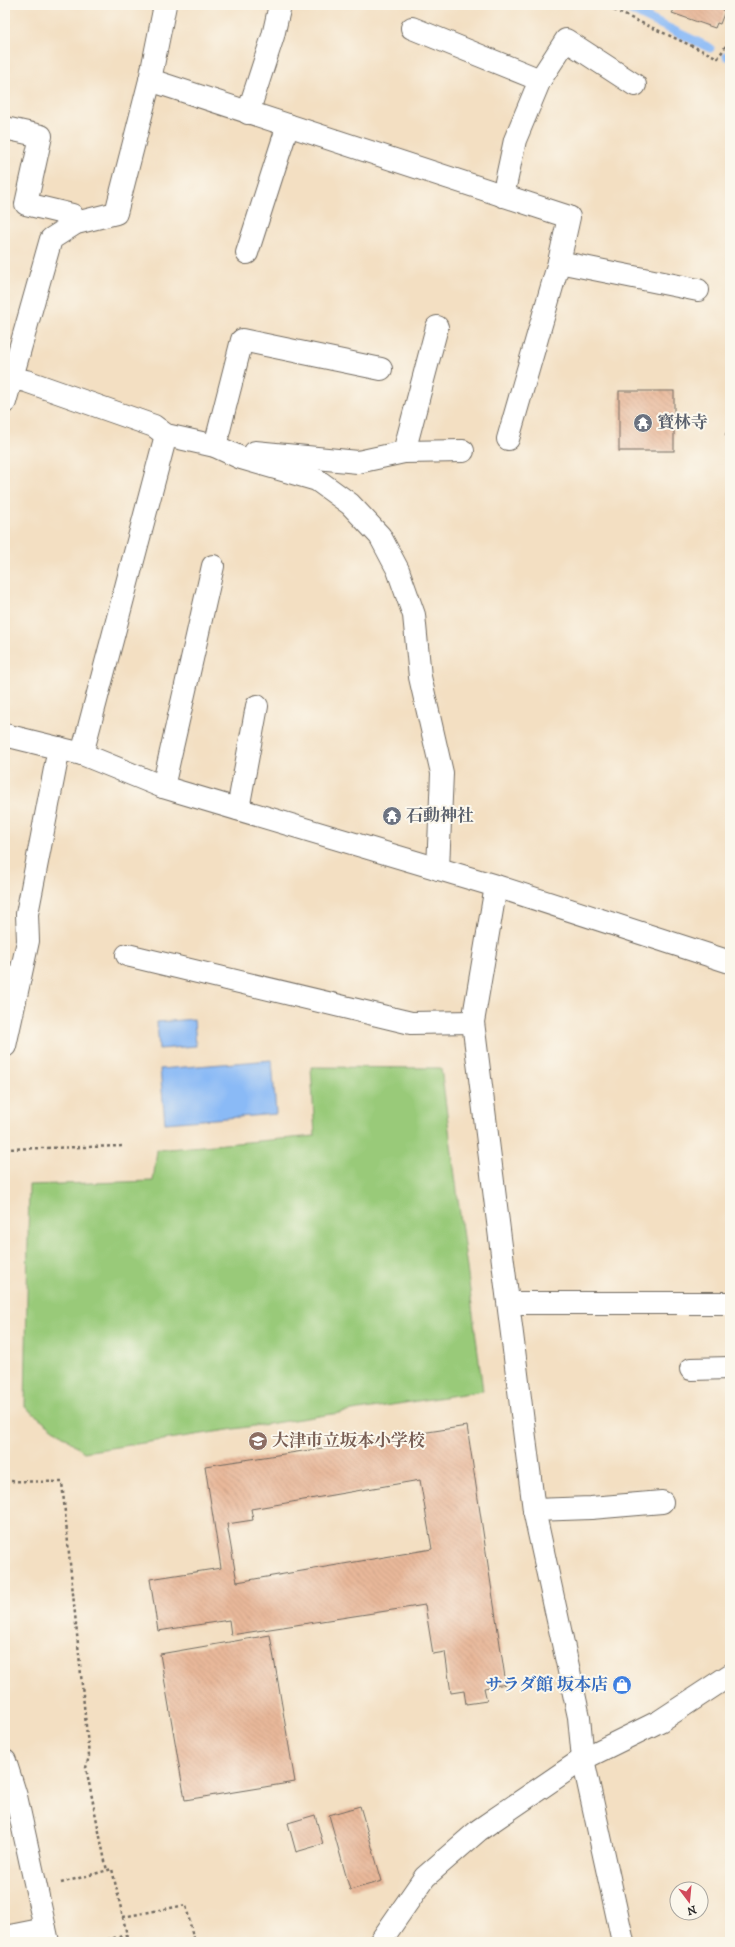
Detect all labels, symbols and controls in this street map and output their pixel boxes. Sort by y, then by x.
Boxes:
temple icon: 寳林寺 [632,412,654,434]
place label: 寳林寺 [657,412,708,434]
temple icon: 石動神社 [381,805,403,827]
place label: 石動神社 [406,805,474,827]
school or university icon: 大津市立坂本小学校 [247,1430,269,1452]
place label: 大津市立坂本小学校 [272,1430,425,1452]
place label: サラダ館 坂本店 [486,1674,608,1696]
shop icon: サラダ館 坂本店 [611,1674,633,1696]
north arrow [669,1881,709,1921]
text: N [685,1902,698,1918]

